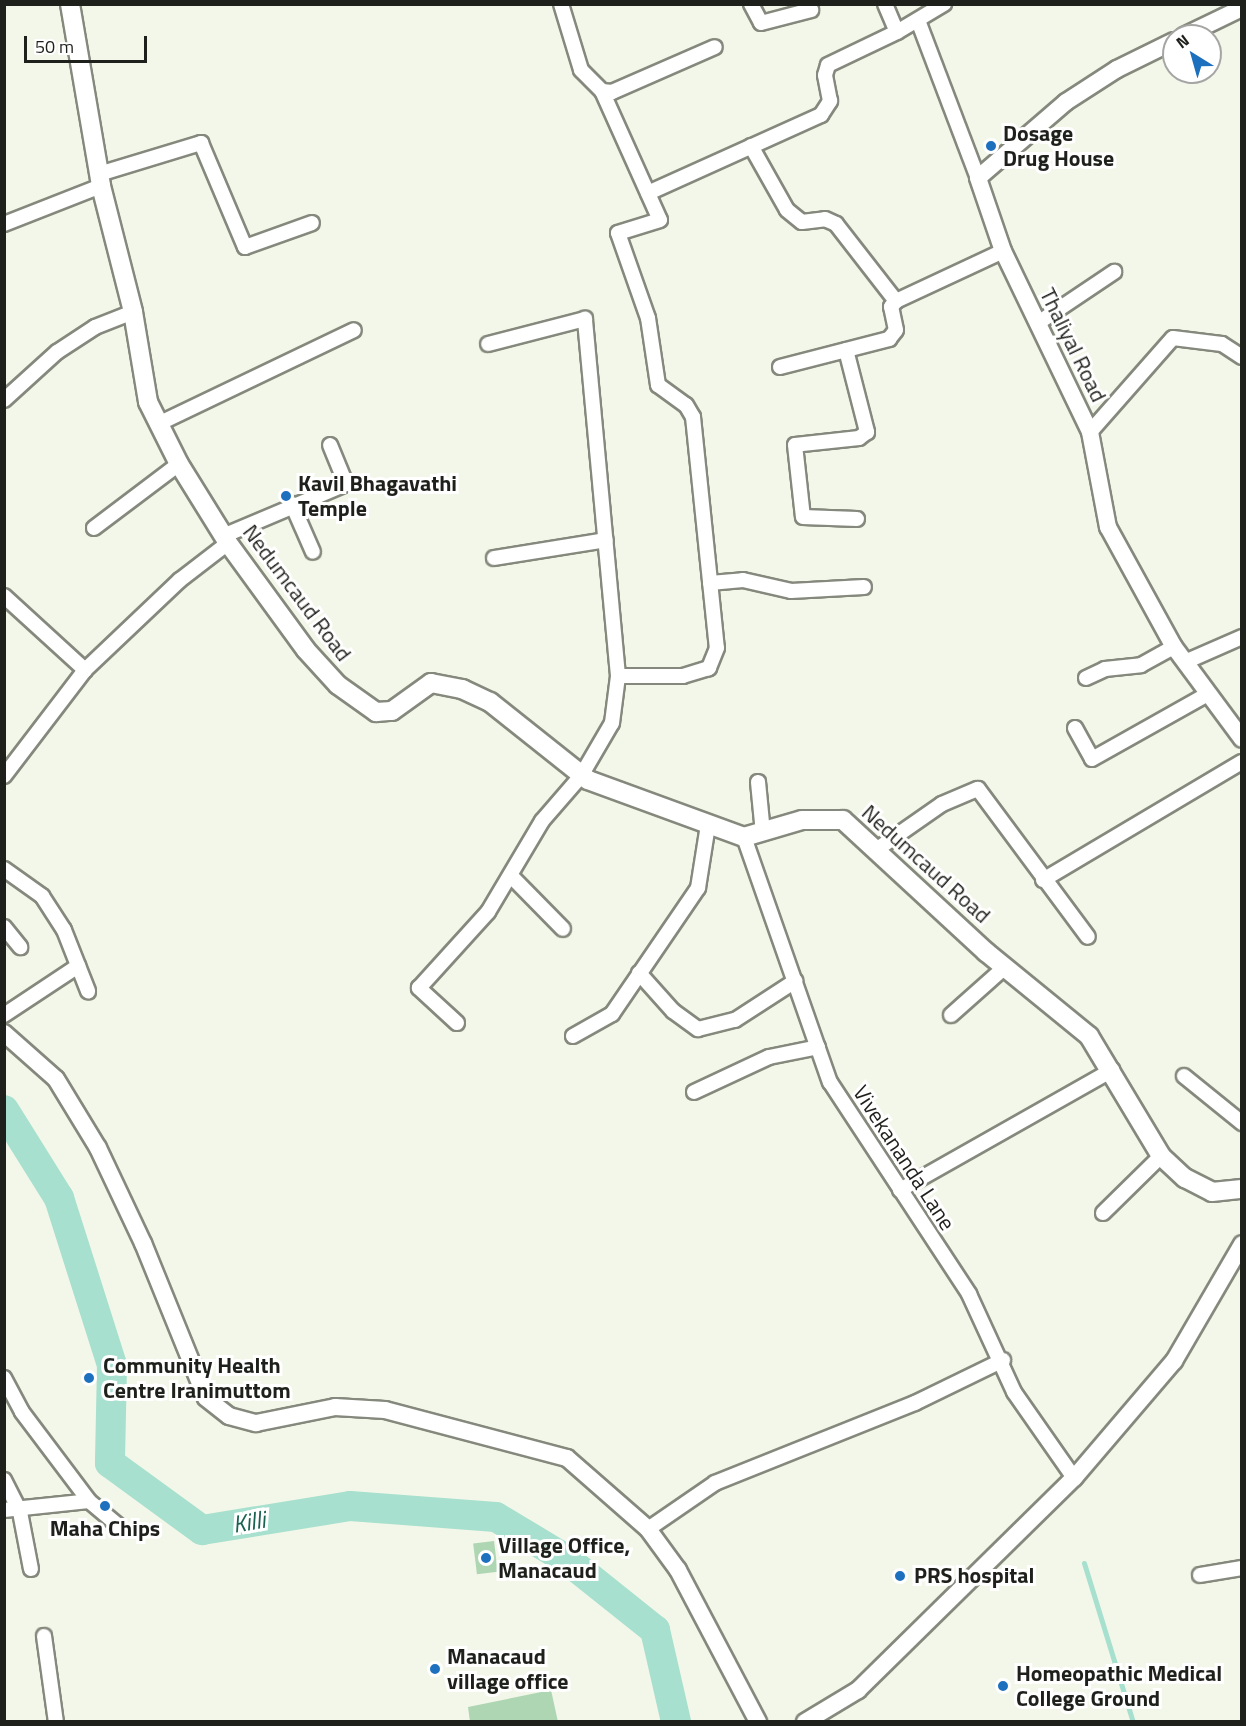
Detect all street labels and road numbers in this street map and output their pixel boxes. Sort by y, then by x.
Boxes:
street label: Thaliyal Road [1034,284,1112,406]
street label: Nedumcaud Road [237,520,357,666]
street label: Nedumcaud Road [856,799,996,929]
street label: Vivekananda Lane [847,1081,961,1235]

